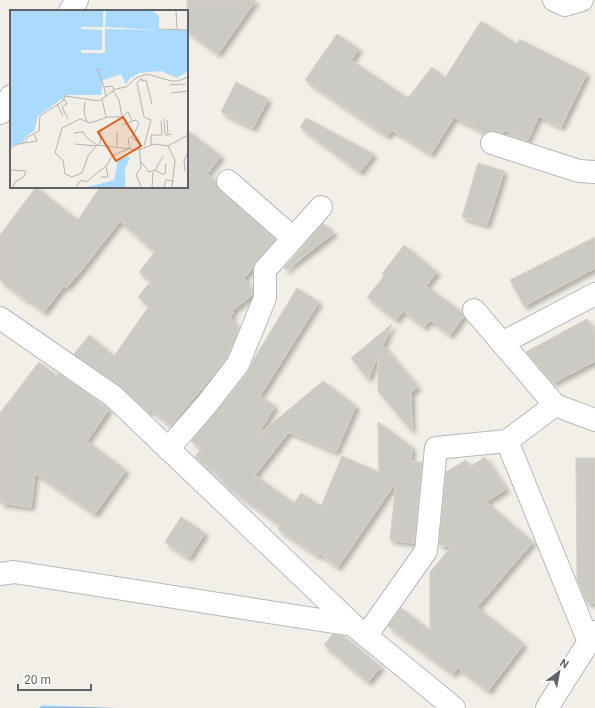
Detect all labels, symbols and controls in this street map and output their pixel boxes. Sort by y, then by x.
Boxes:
inset map [10,10,188,188]
north arrow [539,652,579,692]
text: N [557,656,571,672]
scale bar [18,666,91,692]
text: 20 m [24,673,51,687]

